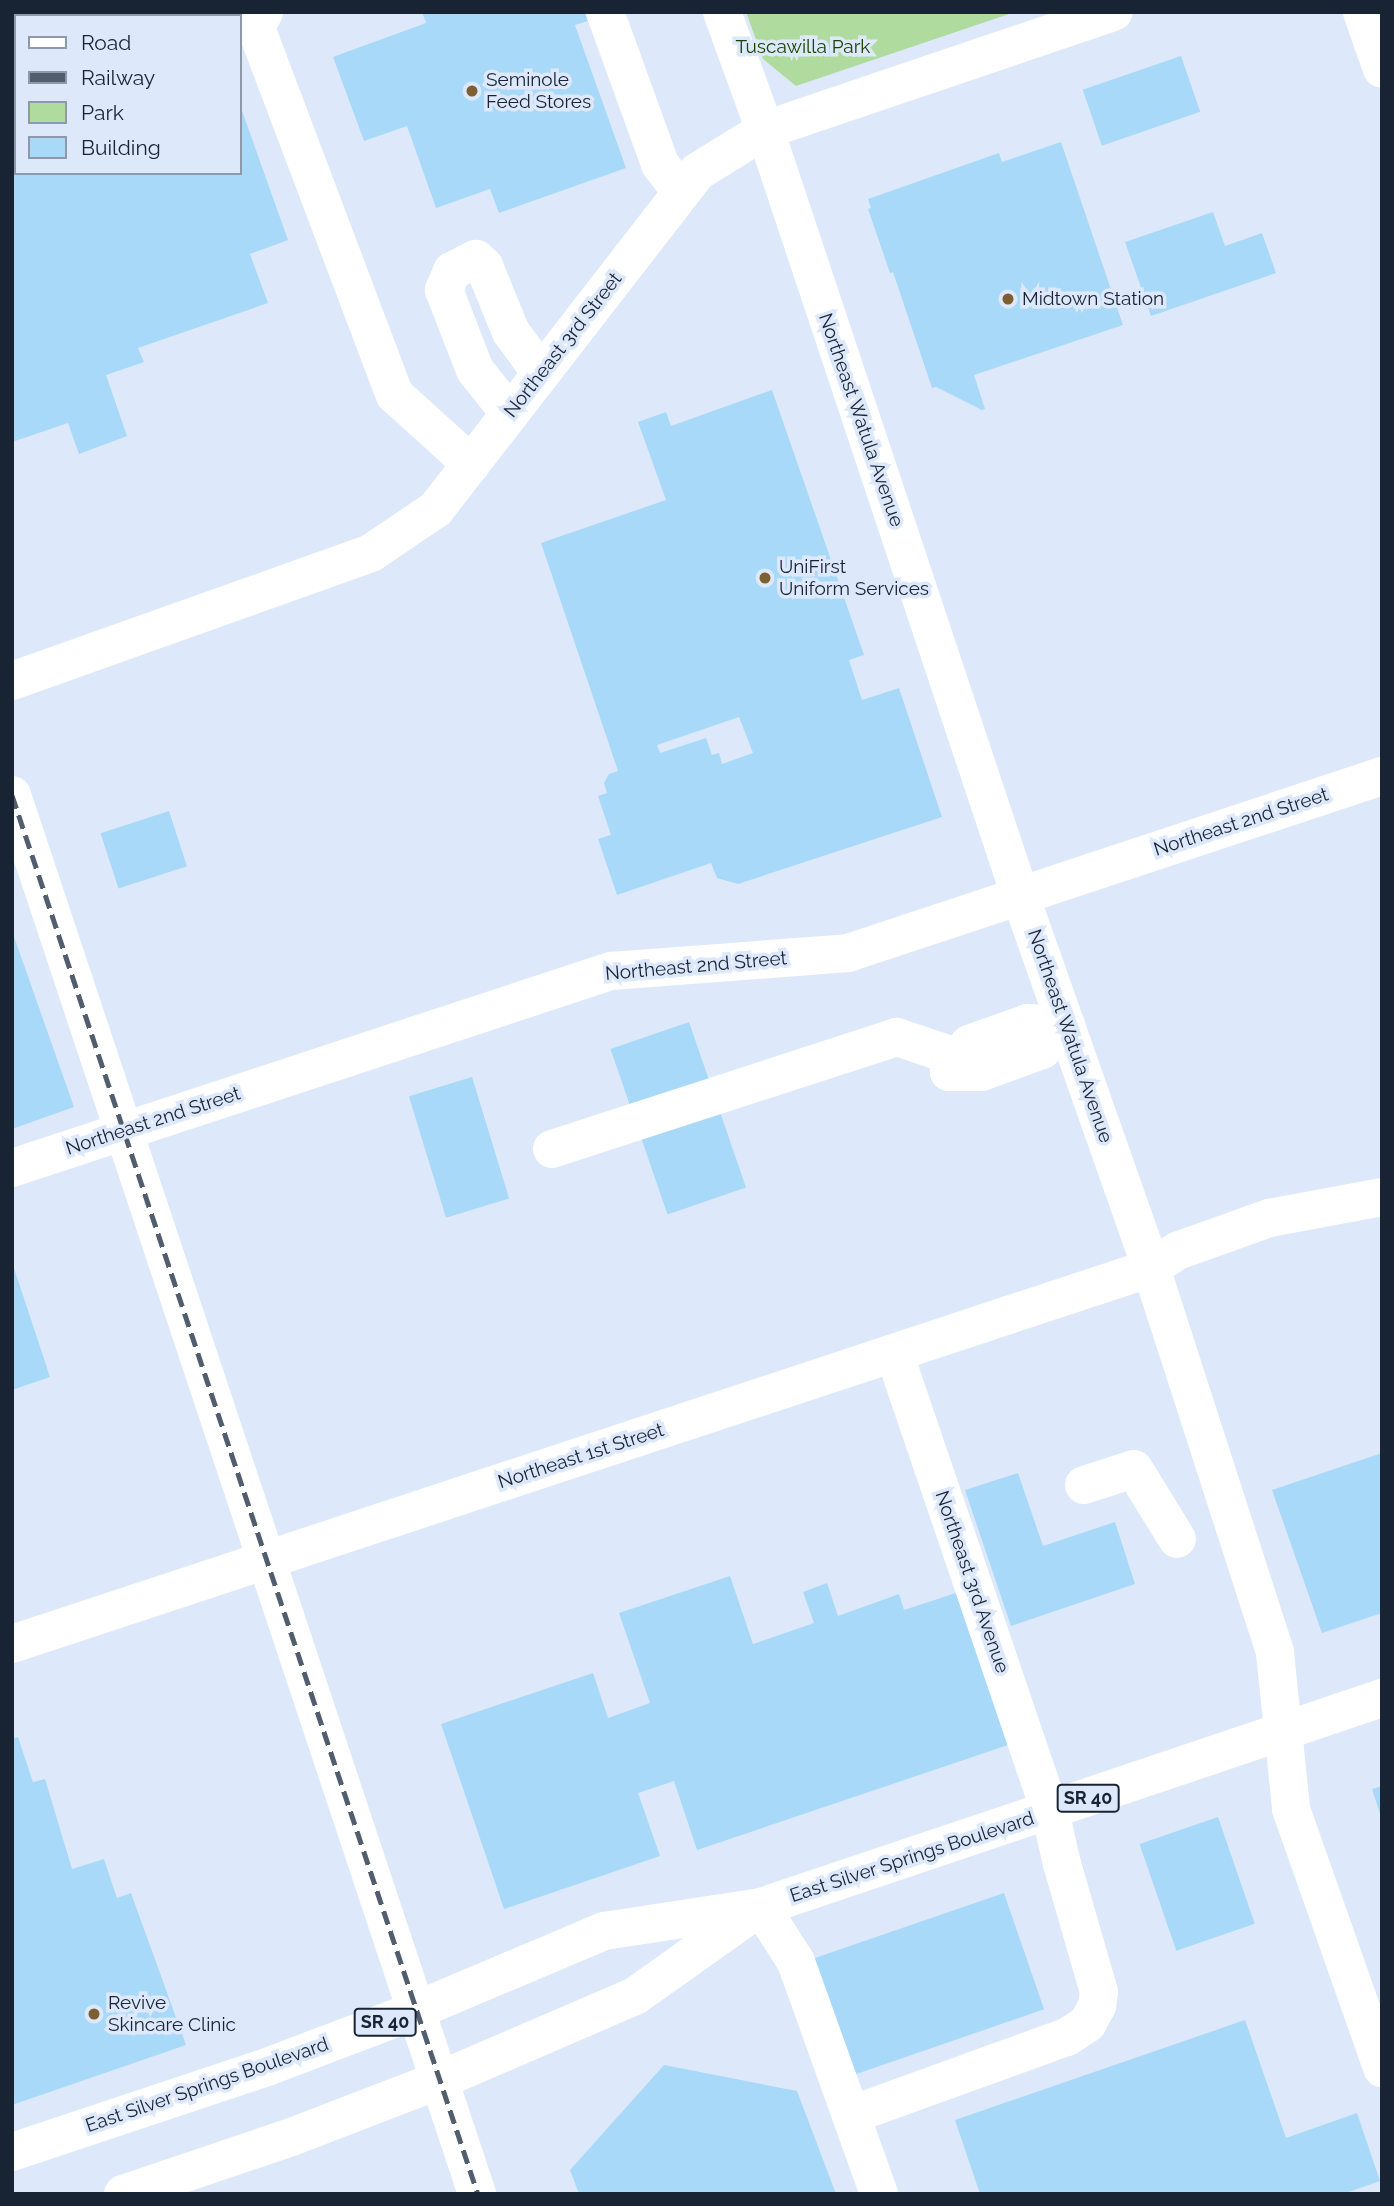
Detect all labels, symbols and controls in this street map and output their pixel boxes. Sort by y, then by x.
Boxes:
legend [14,14,242,175]
text: Road [81,30,131,55]
park label: Tuscawilla Park [736,36,870,58]
text: Railway [81,65,155,90]
place label: Seminole Feed Stores [486,69,591,113]
marker: Seminole Feed Stores [464,83,480,99]
text: Park [81,100,124,125]
text: Building [81,135,161,160]
street label: Northeast 3rd Street [499,268,627,422]
place label: Midtown Station [1022,288,1164,310]
marker: Midtown Station [1000,291,1016,307]
street label: Northeast Watula Avenue [813,310,909,530]
place label: UniFirst Uniform Services [779,556,929,600]
marker: UniFirst Uniform Services [757,570,773,586]
street label: Northeast 2nd Street [1151,783,1331,861]
street label: Northeast Watula Avenue [1022,926,1118,1146]
street label: Northeast 2nd Street [604,947,788,985]
street label: Northeast 2nd Street [63,1082,243,1160]
street label: Northeast 1st Street [495,1418,667,1494]
street label: Northeast 3rd Avenue [930,1488,1014,1676]
road number: SR 40 [1056,1783,1120,1812]
street label: East Silver Springs Boulevard [787,1807,1037,1907]
place label: Revive Skincare Clinic [108,1992,236,2036]
marker: Revive Skincare Clinic [86,2006,102,2022]
road number: SR 40 [354,2008,416,2036]
street label: East Silver Springs Boulevard [82,2033,332,2137]

